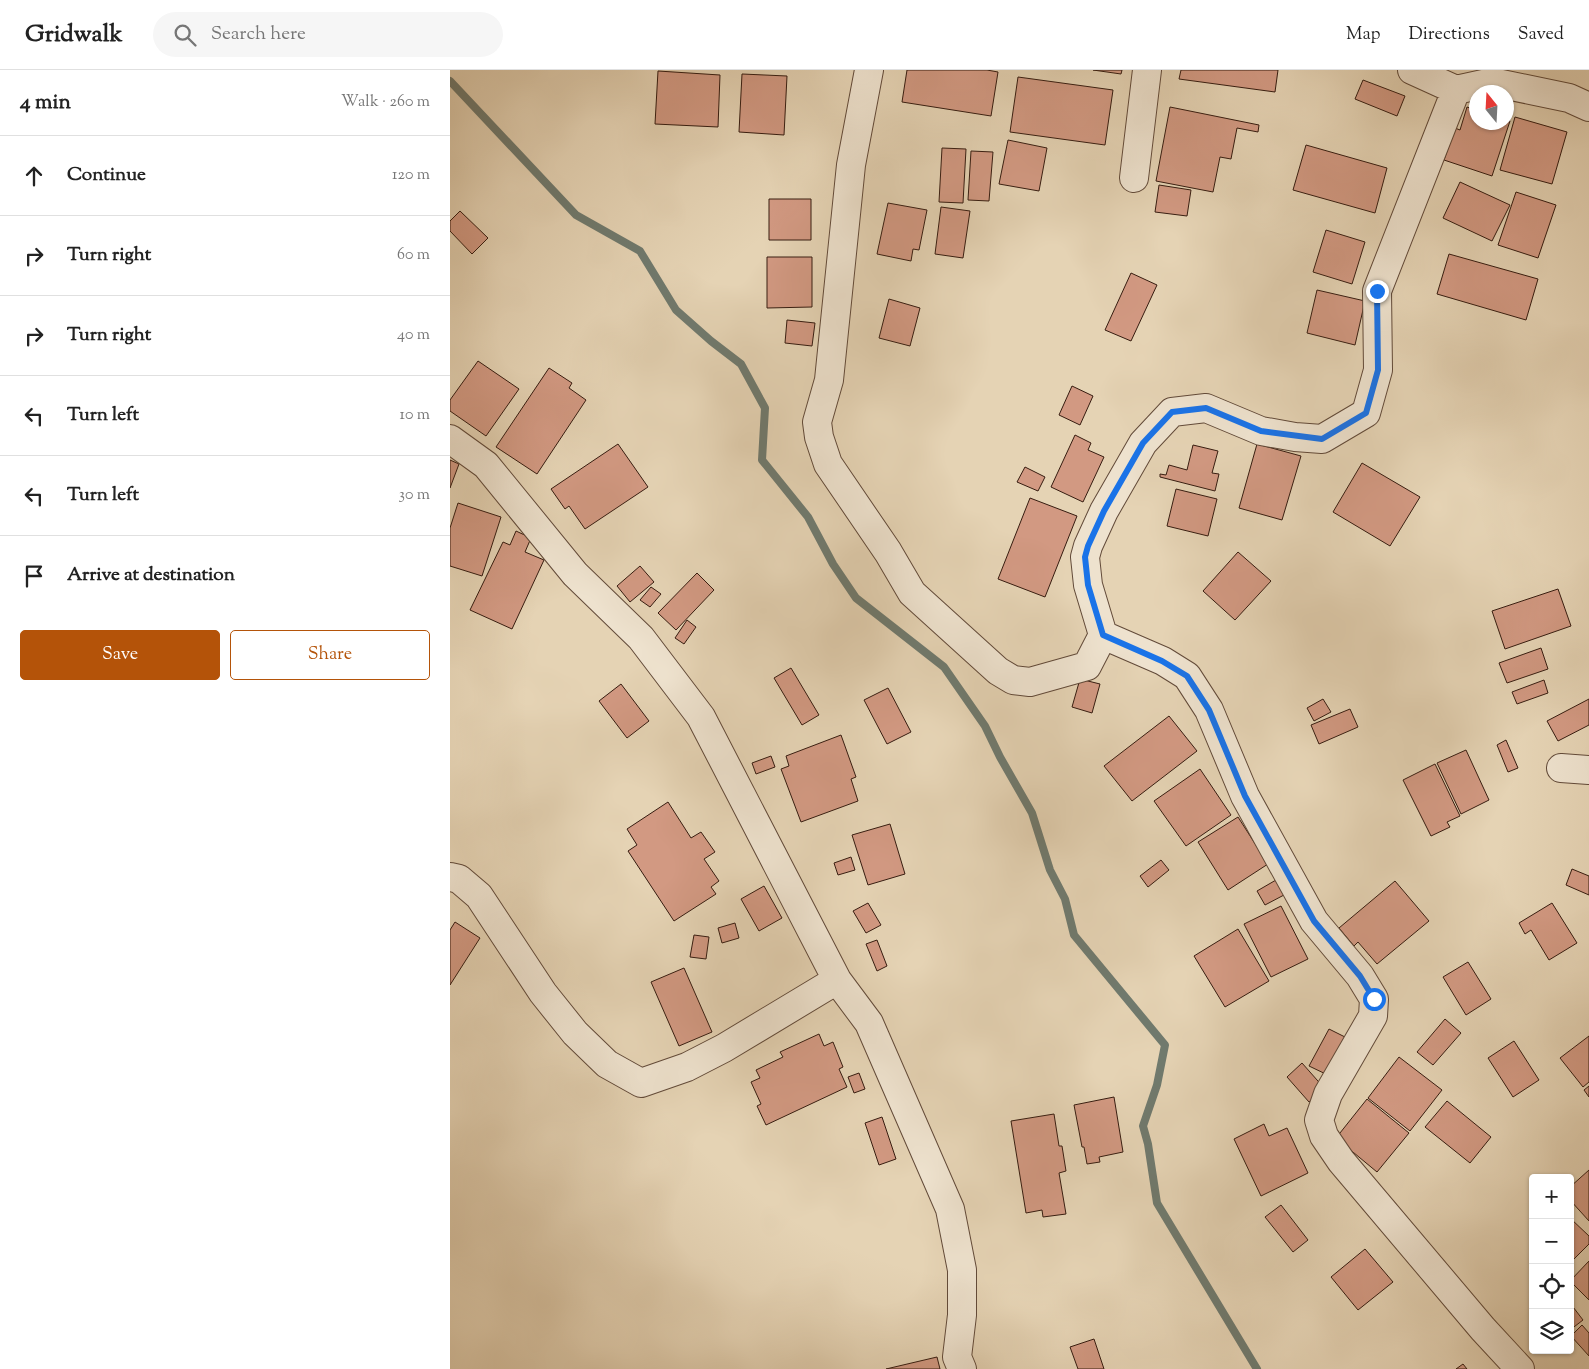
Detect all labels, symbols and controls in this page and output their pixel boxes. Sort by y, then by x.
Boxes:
search box [153,12,503,57]
text: Gridwalk [25,18,123,52]
icon: search [171,21,199,49]
text: Search here [211,21,306,48]
text: Map [1346,22,1381,48]
text: Directions [1409,22,1490,48]
text: Saved [1518,22,1564,48]
north arrow [1469,85,1514,130]
text: 4 min [20,88,71,118]
text: Walk · 260 m [341,91,430,114]
icon: ahead [20,162,48,190]
text: Continue [67,162,146,189]
text: 120 m [392,164,430,187]
icon: right [20,242,48,270]
text: Turn right [67,242,151,269]
text: 60 m [397,244,430,267]
route end [1366,280,1389,303]
icon: right [20,322,48,350]
text: Turn right [67,322,151,349]
text: 40 m [397,324,430,347]
icon: left [20,402,48,430]
text: Turn left [67,402,139,429]
text: 10 m [400,404,430,427]
icon: left [20,482,48,510]
text: Turn left [67,482,139,509]
text: 30 m [399,484,430,507]
icon: arrive [20,562,48,590]
text: Arrive at destination [67,562,235,589]
button: Save [20,630,220,680]
button: Share [230,630,430,680]
route start [1363,988,1386,1011]
map controls [1529,1174,1574,1354]
button: + [1529,1174,1574,1219]
button: − [1529,1219,1574,1264]
button: locate [1529,1264,1574,1309]
button: layers [1529,1309,1574,1354]

